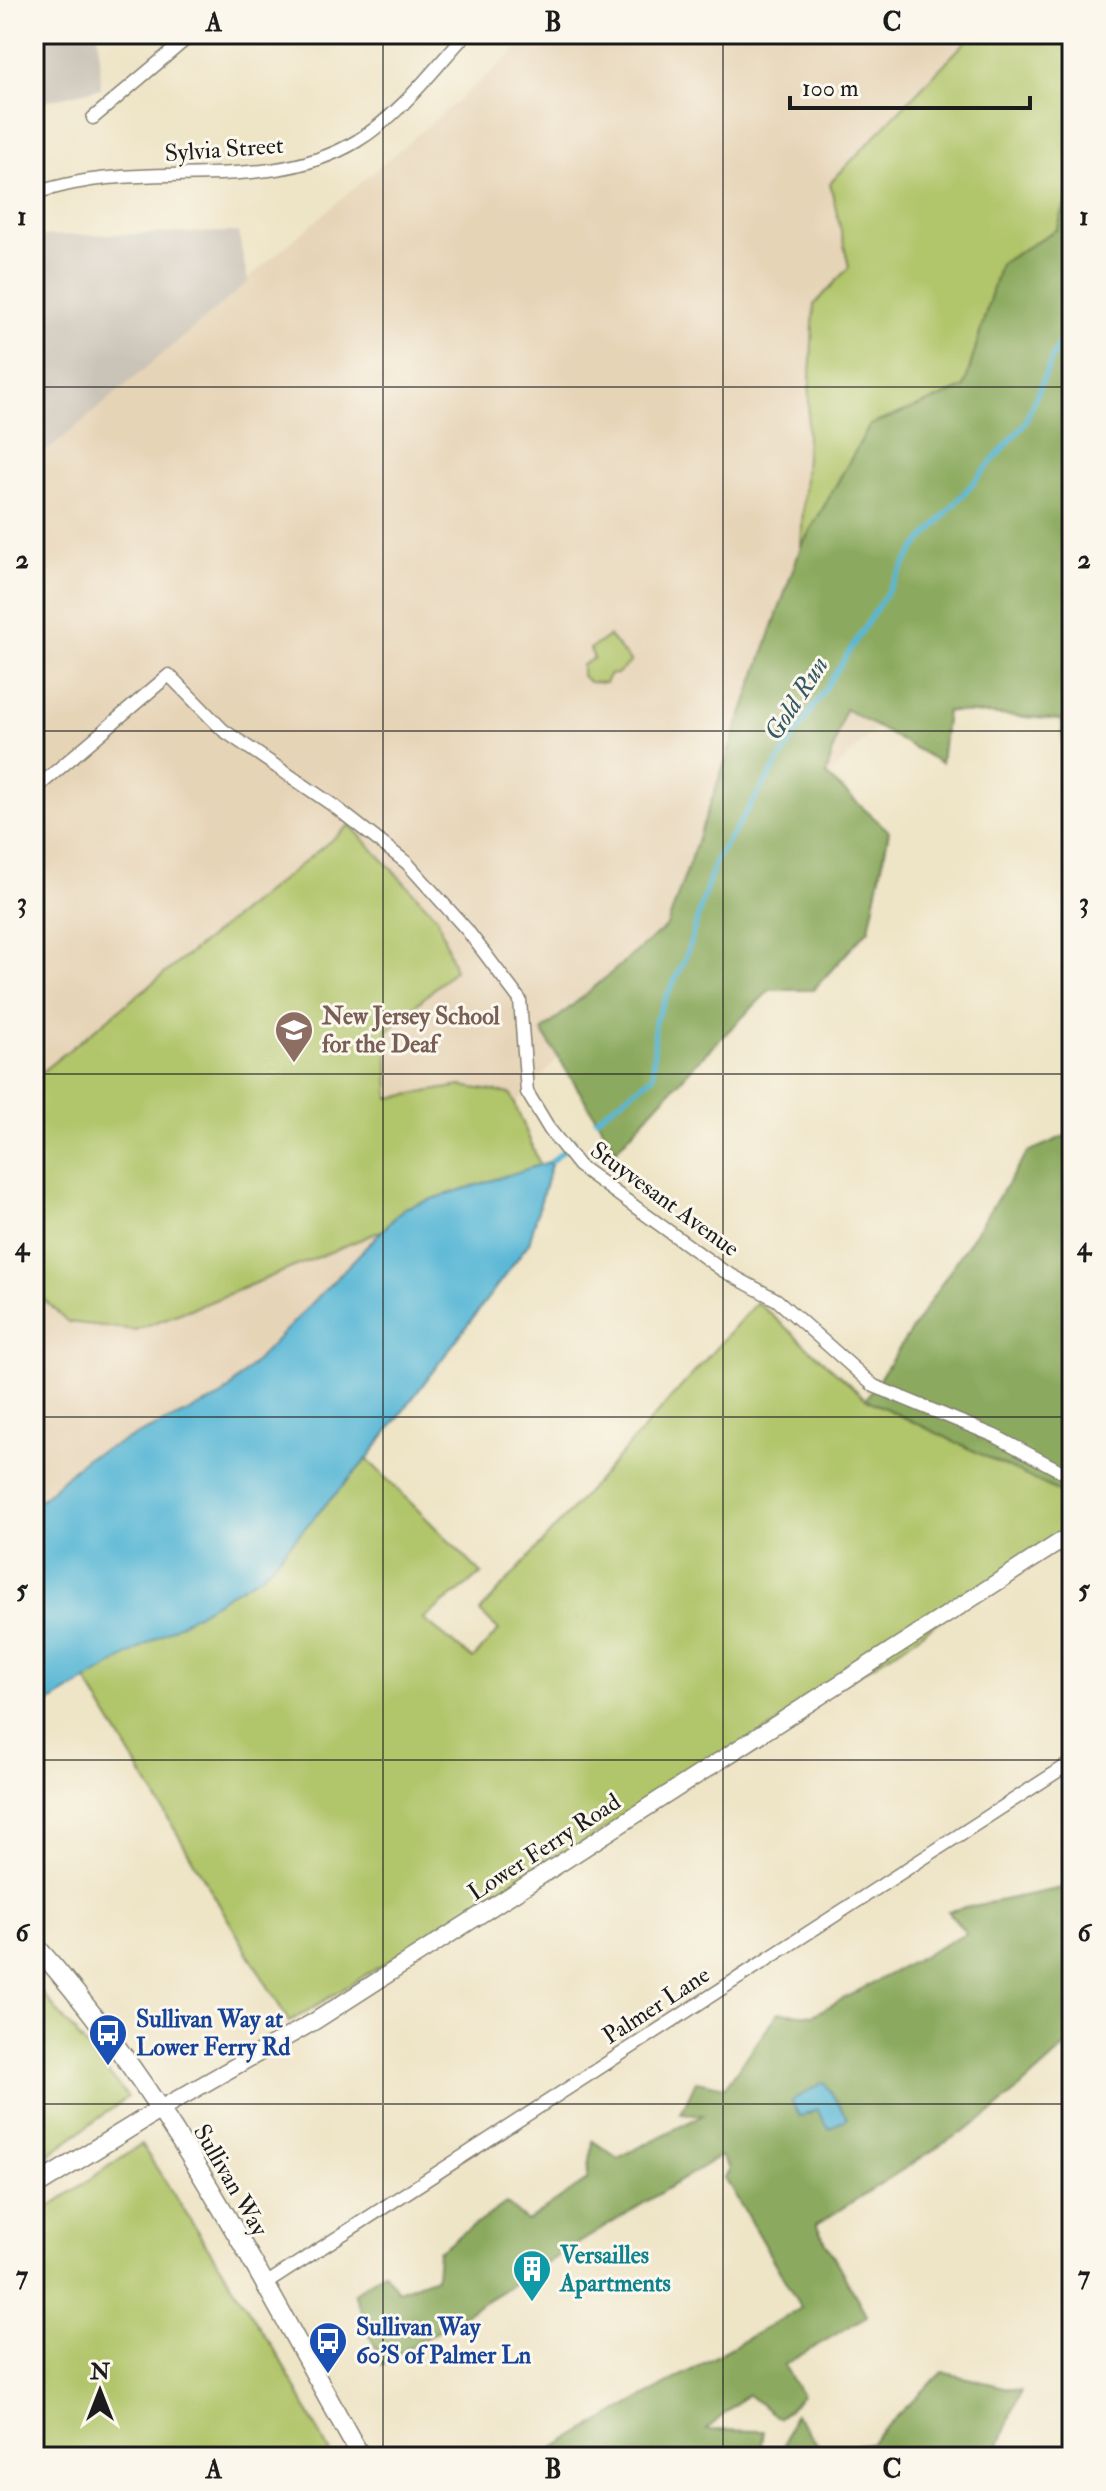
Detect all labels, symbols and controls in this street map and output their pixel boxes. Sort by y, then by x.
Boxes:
text: A [205,7,223,39]
text: B [544,7,562,39]
text: C [882,7,902,39]
scale bar [790,60,1030,110]
text: 100 m [802,73,859,104]
street label: Sylvia Street [164,130,285,169]
text: 1 [17,201,27,233]
text: 1 [1079,201,1089,233]
text: 2 [15,544,29,576]
text: 2 [1077,544,1091,576]
water label: Gold Run [758,651,836,747]
text: 3 [17,887,27,919]
text: 3 [1079,887,1089,919]
place label: New Jersey School for the Deaf [321,1001,501,1060]
school or university icon: New Jersey School for the Deaf [273,1009,315,1064]
street label: Stuyvesant Avenue [584,1135,745,1264]
text: 4 [14,1231,31,1263]
text: 4 [1076,1231,1093,1263]
text: 5 [16,1574,28,1606]
text: 5 [1078,1574,1090,1606]
street label: Lower Ferry Road [462,1786,627,1908]
text: 6 [15,1917,30,1949]
text: 6 [1077,1917,1092,1949]
street label: Palmer Lane [597,1959,716,2052]
place label: Sullivan Way at Lower Ferry Rd [136,2004,291,2063]
bus stop icon: Sullivan Way at Lower Ferry Rd [87,2012,129,2067]
street label: Sullivan Way [186,2119,275,2242]
place label: Versailles Apartments [559,2240,671,2299]
building icon: Versailles Apartments [511,2248,553,2303]
text: 7 [16,2260,28,2292]
text: 7 [1078,2260,1090,2292]
place label: Sullivan Way 60'S of Palmer Ln [356,2312,532,2371]
bus stop icon: Sullivan Way 60'S of Palmer Ln [307,2320,349,2375]
north arrow [60,2351,140,2431]
text: N [89,2358,110,2386]
text: A [205,2454,223,2486]
text: B [544,2454,562,2486]
text: C [882,2454,902,2486]

